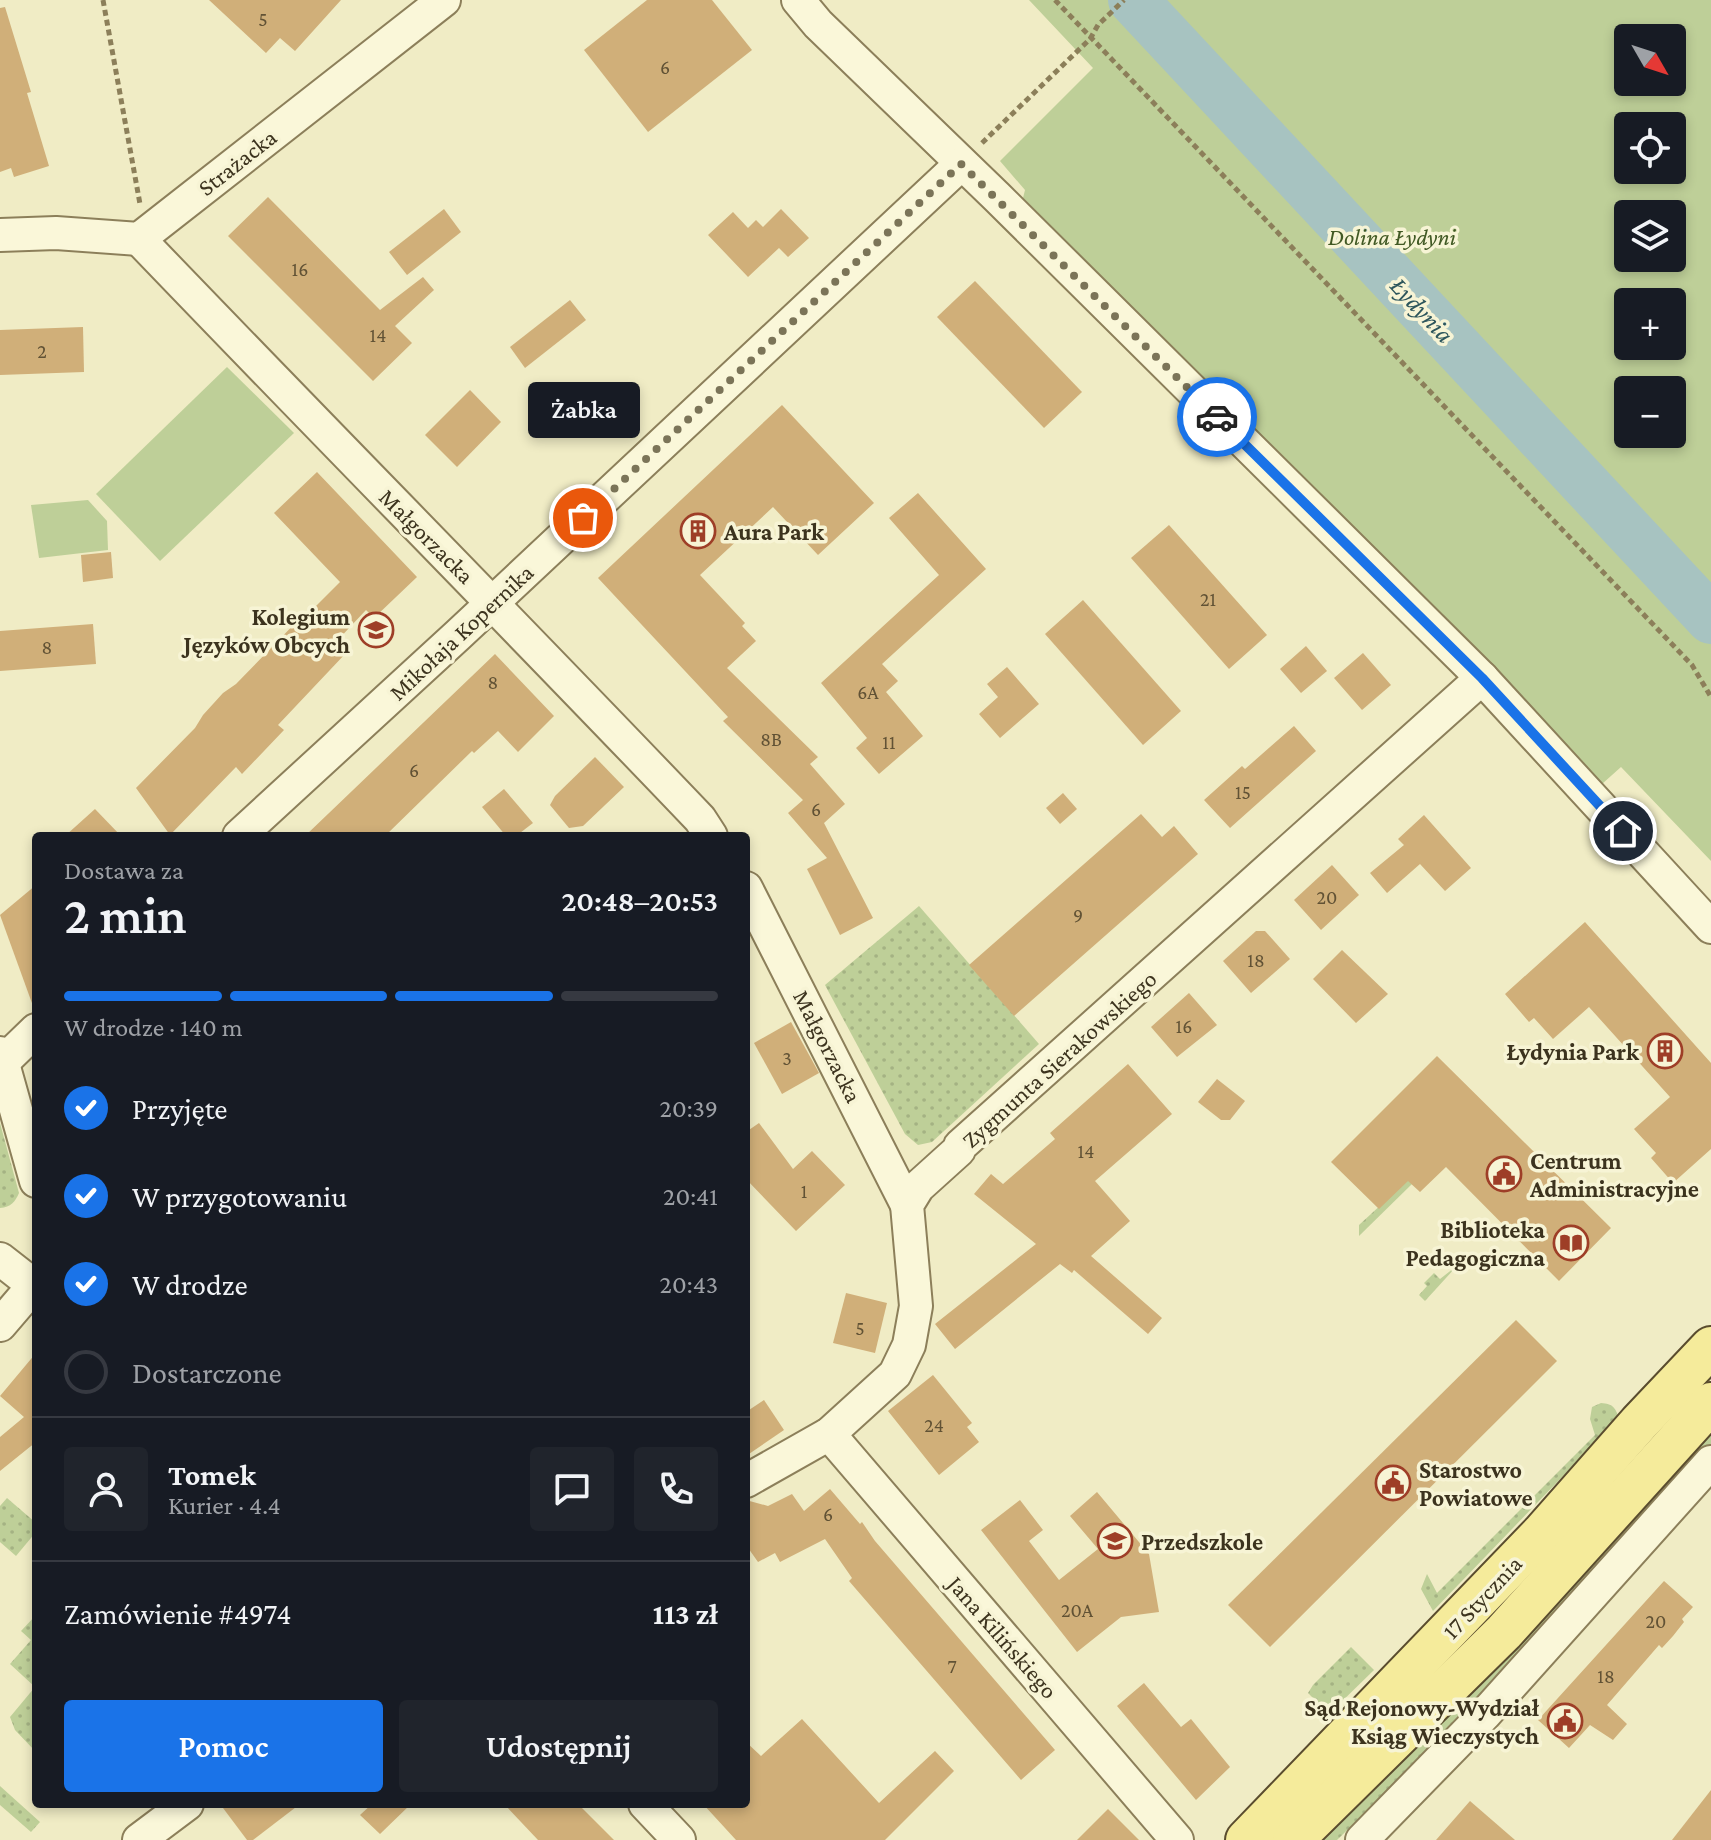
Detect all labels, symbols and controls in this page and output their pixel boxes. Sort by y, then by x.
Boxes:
house number: 5 [258,8,268,30]
north arrow [1614,24,1686,96]
map controls [1614,24,1686,448]
house number: 6 [660,56,670,78]
button: locate [1614,112,1686,184]
street label: Strażacka [192,123,282,201]
button: layers [1614,200,1686,272]
park label: Dolina Łydyni [1328,223,1457,250]
house number: 16 [292,258,308,280]
water label: Łydynia [1384,271,1460,349]
button: + [1614,288,1686,360]
house number: 14 [370,324,386,346]
house number: 2 [37,340,47,362]
button: − [1614,376,1686,448]
courier [1177,377,1257,457]
callout: Żabka [527,382,639,438]
text: Żabka [551,395,617,424]
icon: car [1195,395,1239,439]
street label: Małgorzacka [374,483,480,589]
pin [549,484,617,552]
icon: bag [561,496,605,540]
building icon: Aura Park [679,512,717,550]
place label: Aura Park [723,518,825,545]
street label: Mikołaja Kopernika [383,558,539,706]
house number: 21 [1200,588,1216,610]
place label: Kolegium Języków Obcych [181,603,351,658]
school or university icon: Kolegium Języków Obcych [357,611,395,649]
house number: 8 [42,636,52,658]
house number: 8 [488,671,498,693]
house number: 6A [857,681,879,703]
house number: 8B [760,728,782,750]
house number: 11 [882,731,896,753]
house number: 6 [409,759,419,781]
house number: 15 [1235,781,1251,803]
pin [1589,797,1657,865]
house number: 6 [811,798,821,820]
icon: home [1601,809,1645,853]
text: Dostawa za [64,856,184,885]
text: 20:48–20:53 [561,884,718,917]
text: 2 min [64,886,187,944]
house number: 20 [1317,886,1337,908]
house number: 9 [1073,904,1083,926]
house number: 18 [1247,949,1265,971]
street label: Zygmunta Sierakowskiego [956,965,1162,1153]
street label: Małgorzacka [788,985,868,1107]
text: W drodze · 140 m [64,1013,243,1042]
house number: 16 [1176,1015,1192,1037]
building icon: Łydynia Park [1646,1032,1684,1070]
place label: Łydynia Park [1507,1038,1640,1065]
house number: 3 [782,1047,792,1069]
icon: check [64,1086,108,1130]
text: Przyjęte [132,1092,228,1125]
text: 20:39 [660,1094,718,1123]
house number: 14 [1078,1140,1094,1162]
place label: Centrum Administracyjne [1529,1147,1699,1203]
public building icon: Centrum Administracyjne [1485,1155,1523,1193]
icon: check [64,1174,108,1218]
text: W przygotowaniu [132,1180,347,1213]
house number: 1 [801,1180,807,1202]
text: 20:41 [663,1182,718,1211]
place label: Biblioteka Pedagogiczna [1405,1216,1545,1271]
library icon: Biblioteka Pedagogiczna [1552,1224,1590,1262]
icon: check [64,1262,108,1306]
text: W drodze [132,1268,248,1301]
text: 20:43 [660,1270,718,1299]
house number: 5 [855,1317,865,1339]
text: Dostarczone [132,1356,282,1389]
house number: 24 [924,1414,944,1436]
button: person [64,1447,148,1531]
button: chat [530,1447,614,1531]
button: phone [634,1447,718,1531]
place label: Starostwo Powiatowe [1419,1456,1533,1511]
text: Tomek [168,1458,256,1491]
public building icon: Starostwo Powiatowe [1374,1464,1412,1502]
text: Kurier · 4.4 [168,1491,281,1520]
house number: 6 [823,1503,833,1525]
school or university icon: Przedszkole [1096,1522,1134,1560]
place label: Przedszkole [1141,1528,1263,1555]
street label: 17 Stycznia [1437,1550,1527,1644]
street label: Jana Kilińskiego [941,1569,1063,1704]
text: Zamówienie #4974 [64,1597,292,1630]
text: 113 zł [653,1597,718,1630]
house number: 20A [1061,1599,1094,1621]
house number: 20 [1646,1610,1666,1632]
house number: 7 [947,1655,957,1677]
house number: 18 [1597,1665,1615,1687]
place label: Sąd Rejonowy-Wydział Ksiąg Wieczystych [1304,1694,1540,1749]
button: Pomoc [64,1700,383,1792]
button: Udostępnij [399,1700,718,1792]
public building icon: Sąd Rejonowy-Wydział Ksiąg Wieczystych [1546,1702,1584,1740]

